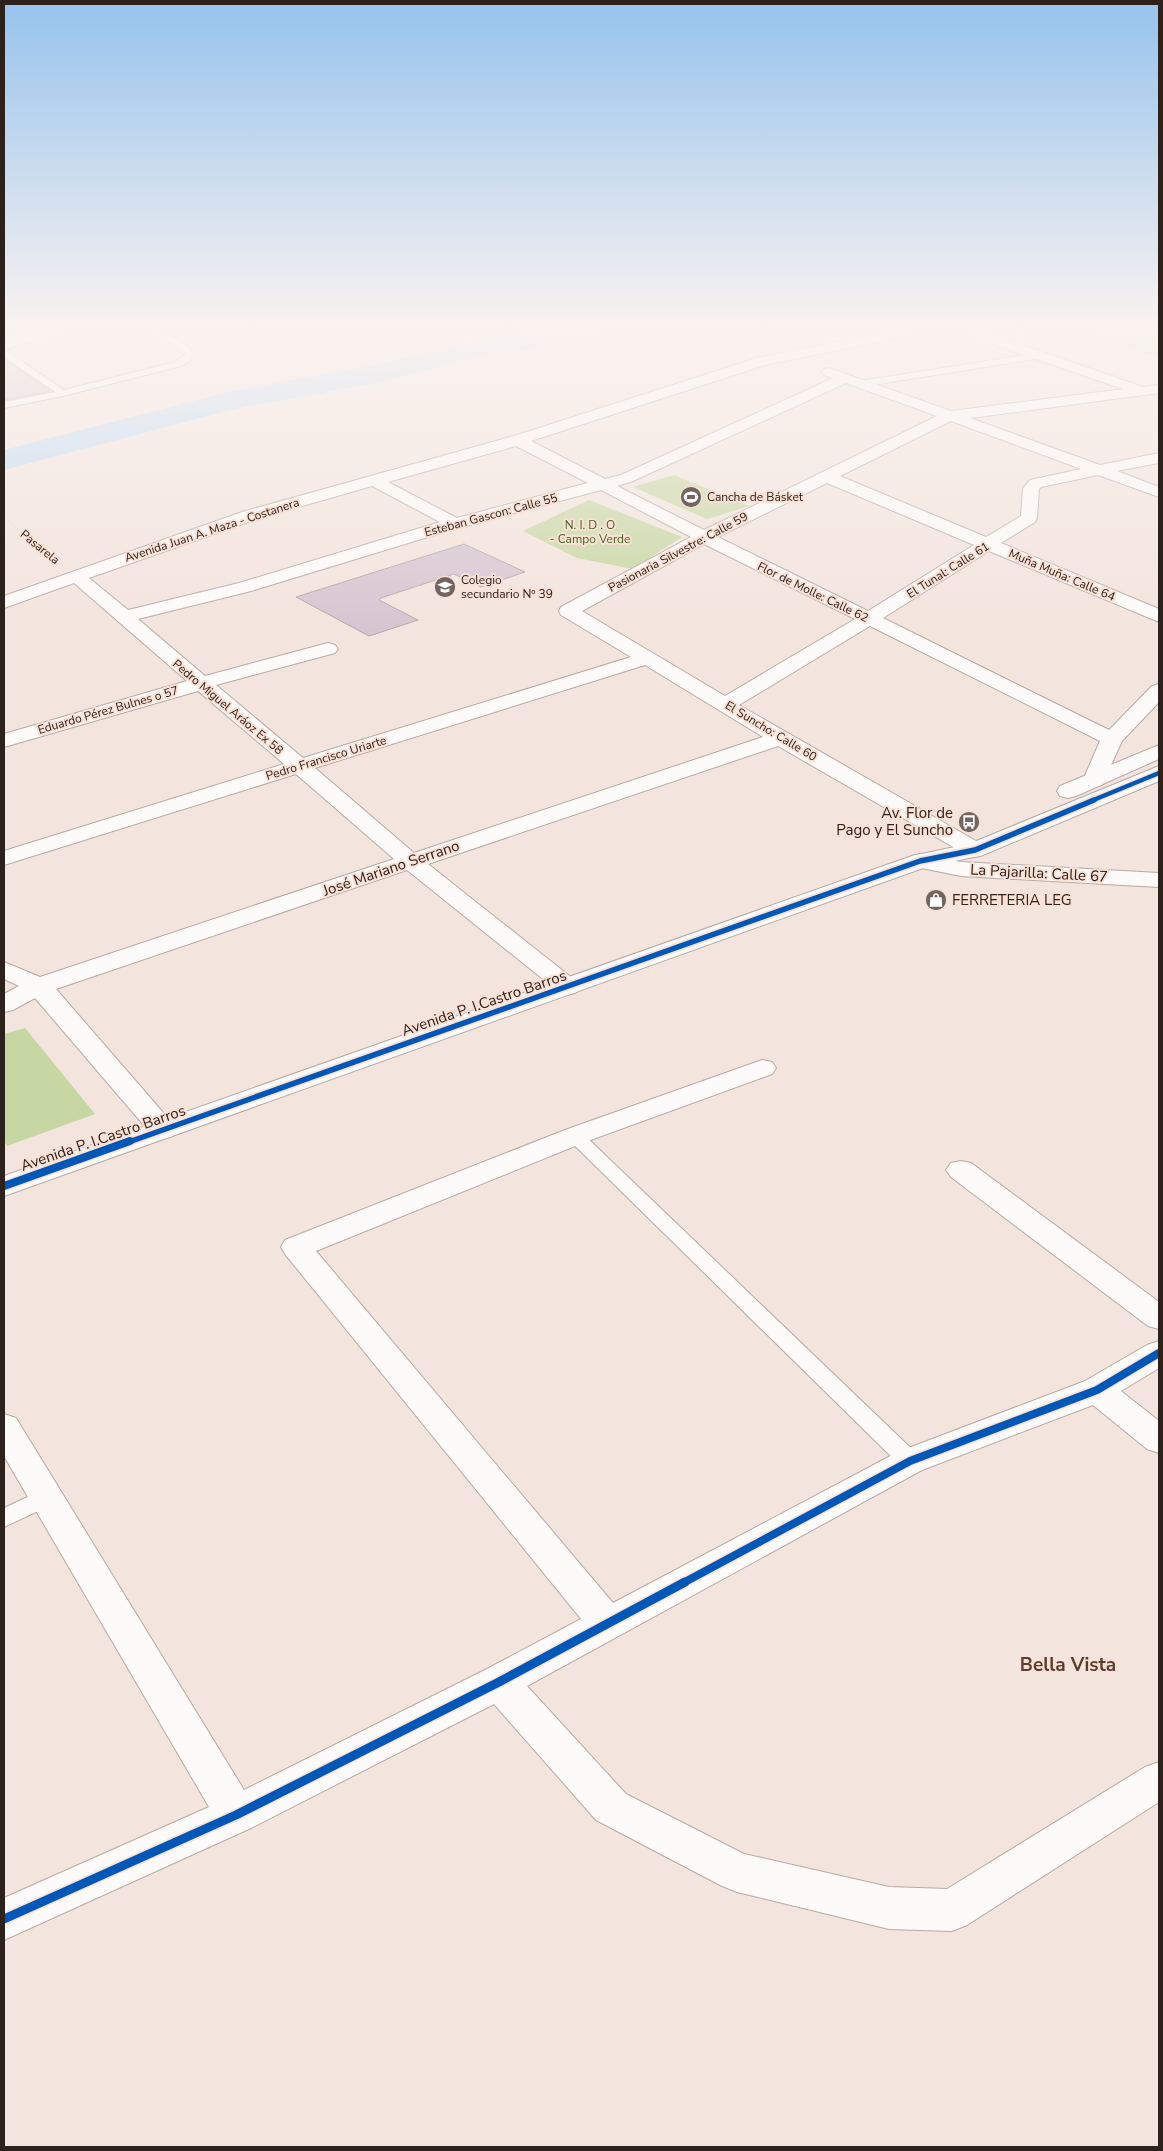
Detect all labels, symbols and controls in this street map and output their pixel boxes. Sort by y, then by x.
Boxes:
sports icon: Cancha de Básket [679,485,703,509]
place label: Cancha de Básket [707,489,804,505]
street label: Esteban Gascon: Calle 55 [423,490,559,540]
street label: Avenida Juan A. Maza - Costanera [123,494,301,566]
street label: Pasionaria Silvestre: Calle 59 [605,508,751,596]
park label: N. I. D . O - Campo Verde [550,517,630,547]
street label: Pasarela [17,526,63,568]
street label: El Tunal: Calle 61 [904,538,992,602]
street label: Muña Muña: Calle 64 [1006,545,1118,605]
street label: Flor de Molle: Calle 62 [755,558,871,626]
place label: Colegio secundario Nº 39 [461,572,553,602]
school or university icon: Colegio secundario Nº 39 [433,575,457,599]
street label: Pedro Miguel Aráoz Ex 58 [169,656,287,758]
street label: Eduardo Pérez Bulnes o 57 [36,682,180,738]
street label: El Suncho: Calle 60 [722,697,820,765]
street label: Pedro Francisco Uriarte [264,732,388,784]
place label: Av. Flor de Pago y El Suncho [836,803,953,840]
bus stop icon: Av. Flor de Pago y El Suncho [957,810,981,834]
street label: José Mariano Serrano [319,835,462,901]
street label: La Pajarilla: Calle 67 [970,859,1108,887]
shop icon: FERRETERIA LEG [924,888,948,912]
place label: FERRETERIA LEG [952,890,1072,910]
street label: Avenida P. I.Castro Barros [399,965,569,1041]
street label: Avenida P. I.Castro Barros [18,1100,188,1176]
district label: Bella Vista [1020,1652,1116,1678]

